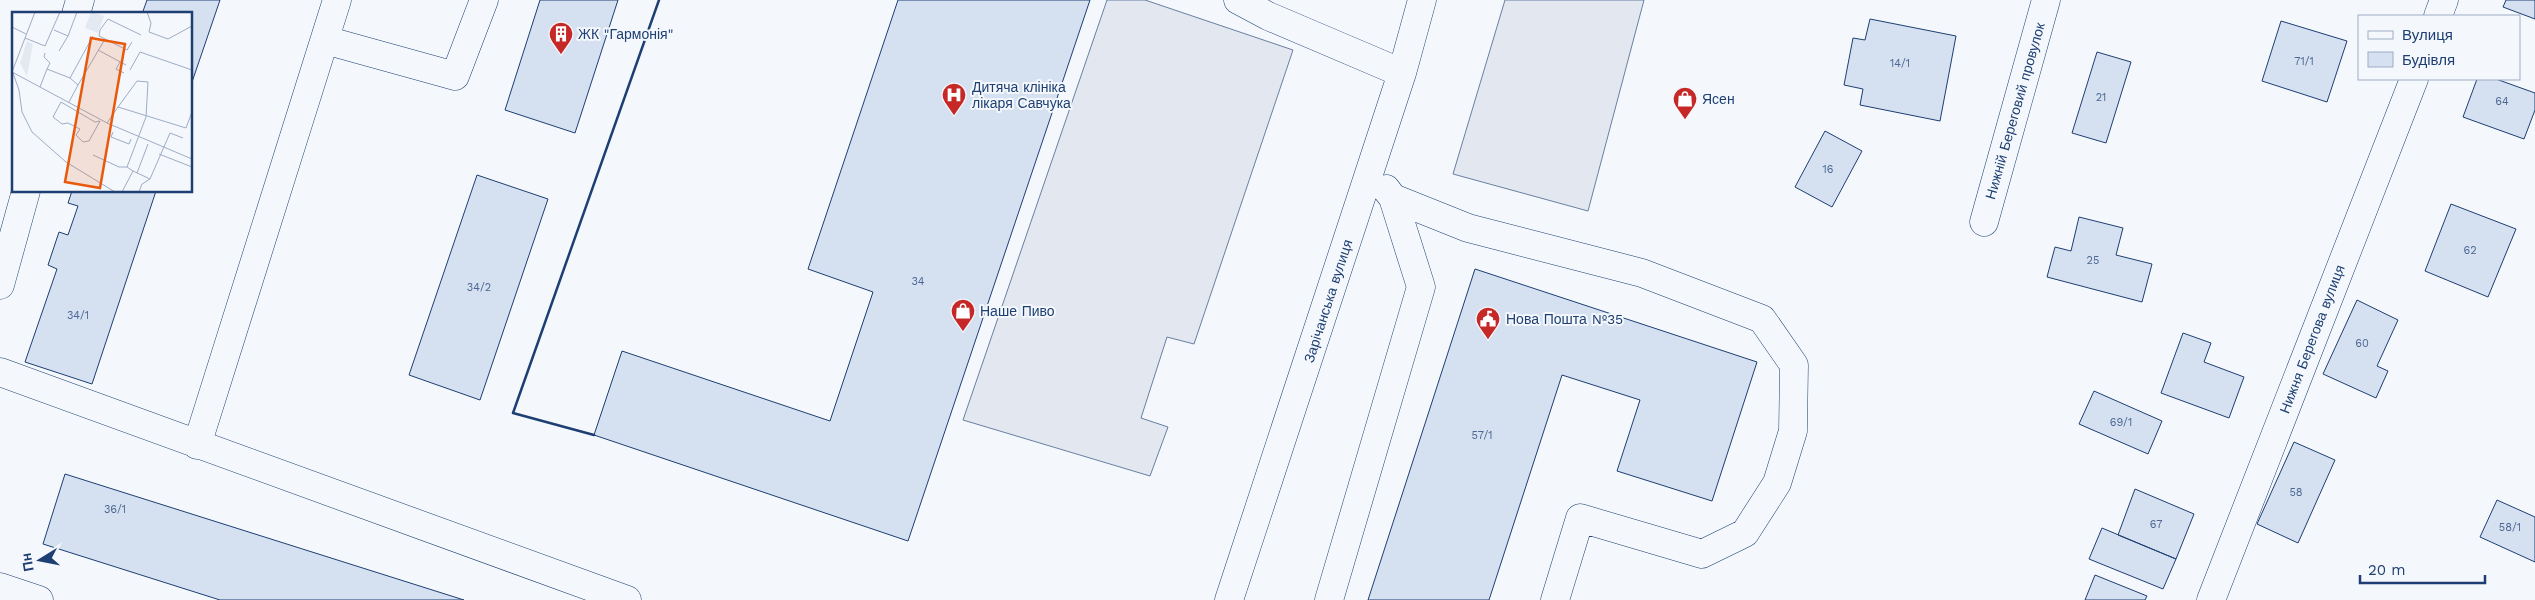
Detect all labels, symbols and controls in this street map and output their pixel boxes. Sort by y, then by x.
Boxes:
inset map [12,12,192,192]
legend [2358,15,2520,80]
street label: Нижній Береговий провулок [1982,20,2048,201]
building icon: ЖК "Гармонія" [548,21,574,55]
place label: ЖК "Гармонія" [578,26,673,42]
text: Вулиця [2402,26,2453,44]
text: Будівля [2402,51,2455,69]
house number: 71/1 [2294,55,2314,68]
house number: 14/1 [1890,57,1910,70]
place label: Дитяча клініка лікаря Савчука [972,79,1071,111]
hospital icon: Дитяча клініка лікаря Савчука [941,82,967,116]
shop icon: Ясен [1672,86,1698,120]
place label: Ясен [1702,91,1735,107]
house number: 21 [2096,91,2106,104]
house number: 64 [2495,95,2509,108]
house number: 16 [1823,163,1834,176]
street label: Зарічанська вулиця [1301,237,1355,365]
house number: 62 [2463,244,2477,257]
house number: 25 [2087,254,2099,267]
street label: Нижня Берегова вулиця [2276,262,2348,416]
house number: 34 [911,275,925,288]
house number: 34/2 [467,281,491,294]
shop icon: Наше Пиво [950,298,976,332]
place label: Наше Пиво [980,303,1055,319]
public building icon: Нова Пошта №35 [1475,306,1501,340]
house number: 34/1 [67,309,89,322]
place label: Нова Пошта №35 [1506,311,1623,327]
house number: 60 [2355,337,2369,350]
house number: 69/1 [2110,416,2132,429]
house number: 57/1 [1471,429,1493,442]
house number: 58 [2289,486,2303,499]
house number: 36/1 [104,503,126,516]
house number: 67 [2150,518,2162,531]
house number: 58/1 [2499,521,2521,534]
north arrow [15,535,65,585]
text: Пн [18,552,37,573]
scale bar [2360,552,2485,584]
text: 20 m [2368,561,2406,579]

